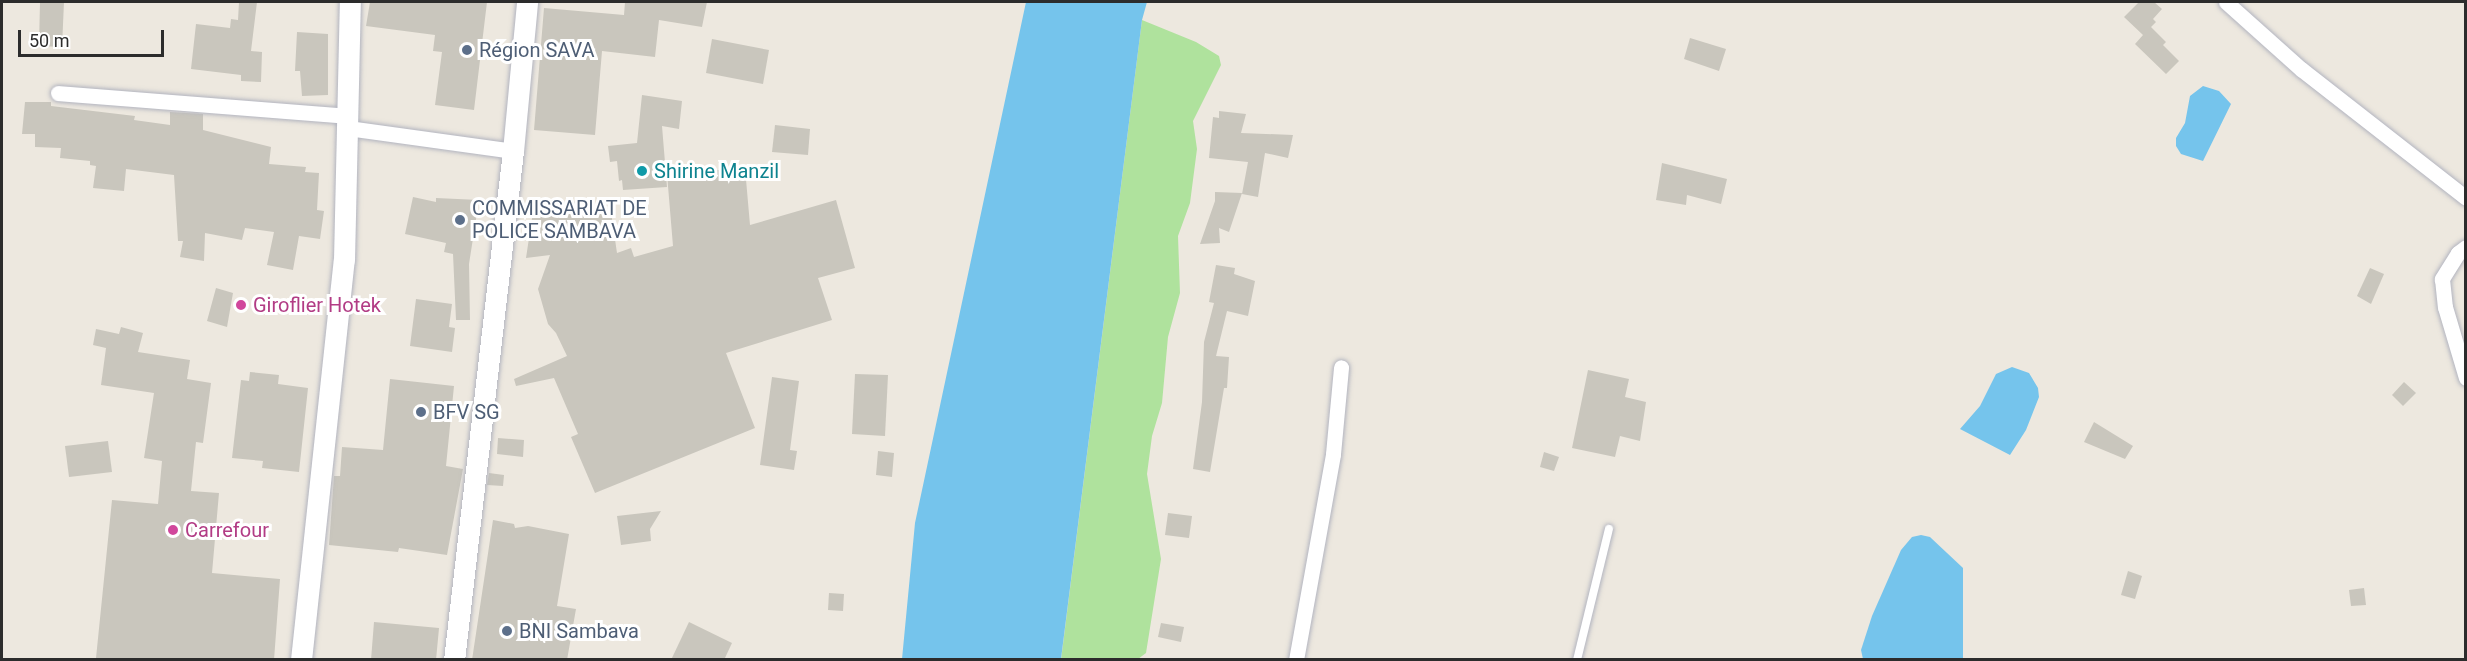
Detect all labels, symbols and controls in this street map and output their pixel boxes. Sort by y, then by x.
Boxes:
scale bar [21,18,166,56]
text: 50 m [29,30,69,51]
place label: Région SAVA [479,38,595,62]
marker: Région SAVA [460,43,474,57]
place label: Shirine Manzil [654,159,779,183]
marker: Shirine Manzil [635,164,649,178]
place label: COMMISSARIAT DE POLICE SAMBAVA [472,196,647,243]
marker: COMMISSARIAT DE POLICE SAMBAVA [453,213,467,227]
place label: Giroflier Hotek [253,293,381,317]
marker: Giroflier Hotek [234,298,248,312]
place label: BFV SG [433,400,500,424]
marker: BFV SG [414,405,428,419]
place label: Carrefour [185,518,269,542]
marker: Carrefour [166,523,180,537]
place label: BNI Sambava [519,619,639,643]
marker: BNI Sambava [500,624,514,638]

